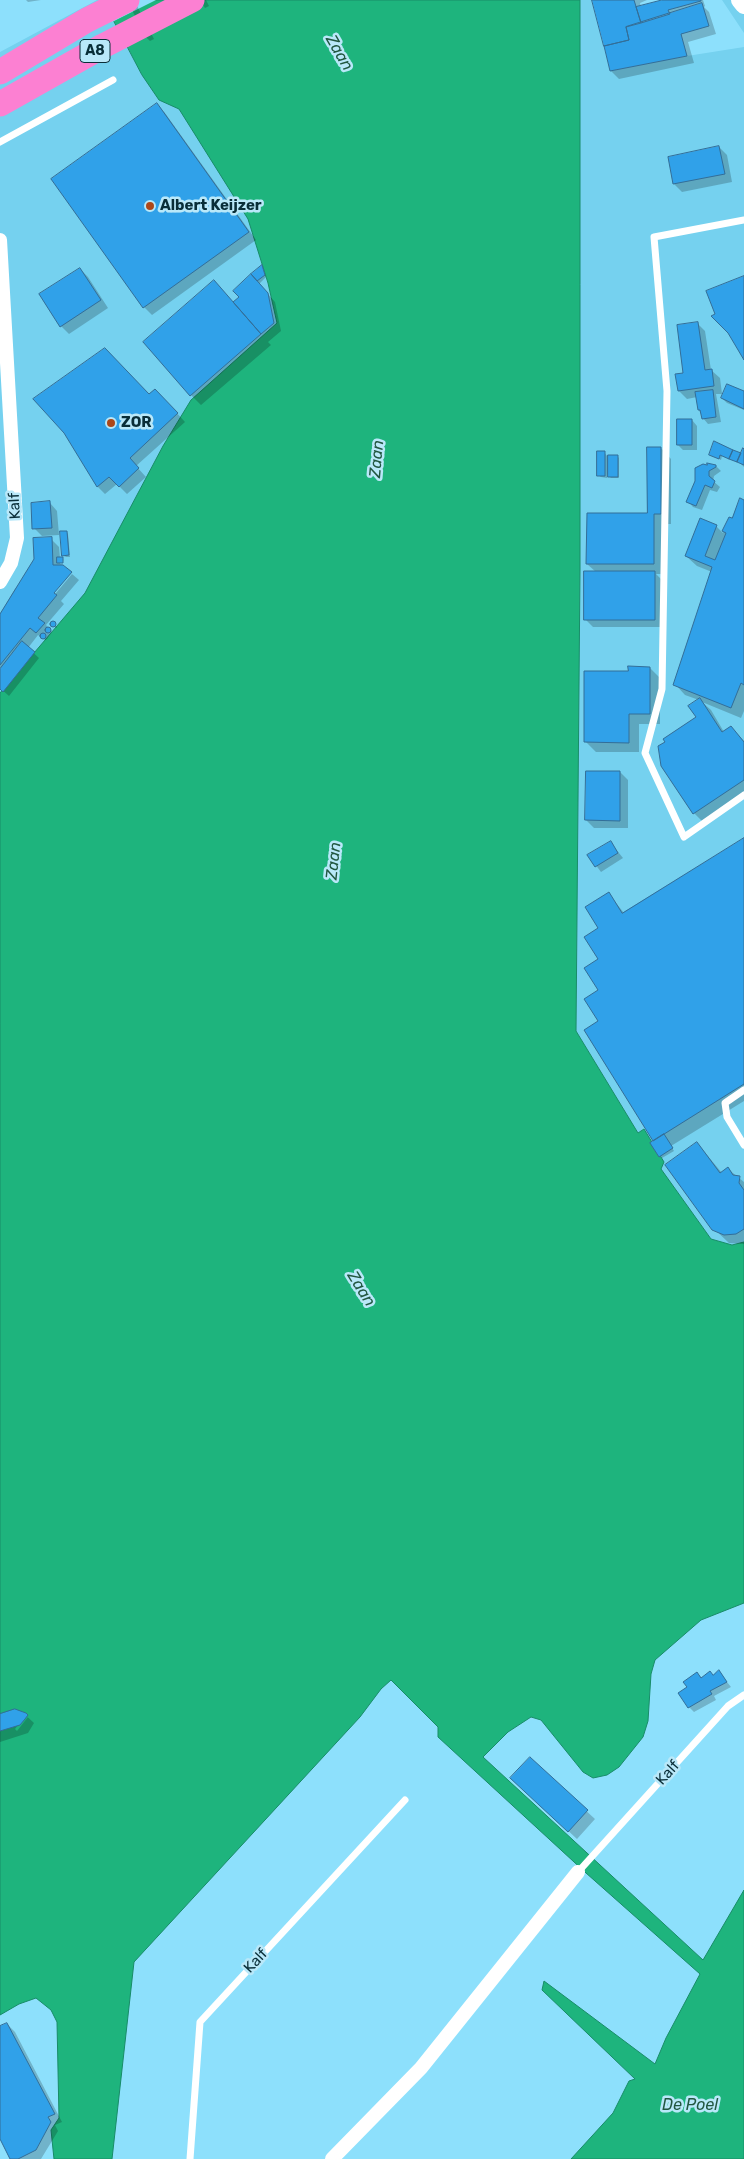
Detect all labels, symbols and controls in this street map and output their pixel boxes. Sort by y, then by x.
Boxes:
water label: Zaan [321,32,357,74]
road number: A8 [80,40,110,62]
place label: Albert Keijzer [160,197,262,215]
marker: Albert Keijzer [144,200,156,212]
place label: ZOR [121,414,152,432]
marker: ZOR [105,417,117,429]
water label: Zaan [366,439,388,479]
street label: Kalf [5,492,25,520]
water label: Zaan [322,841,346,881]
water label: Zaan [343,1268,379,1310]
street label: Kalf [652,1757,684,1789]
street label: Kalf [240,1945,272,1977]
water label: De Poel [662,2095,718,2115]

